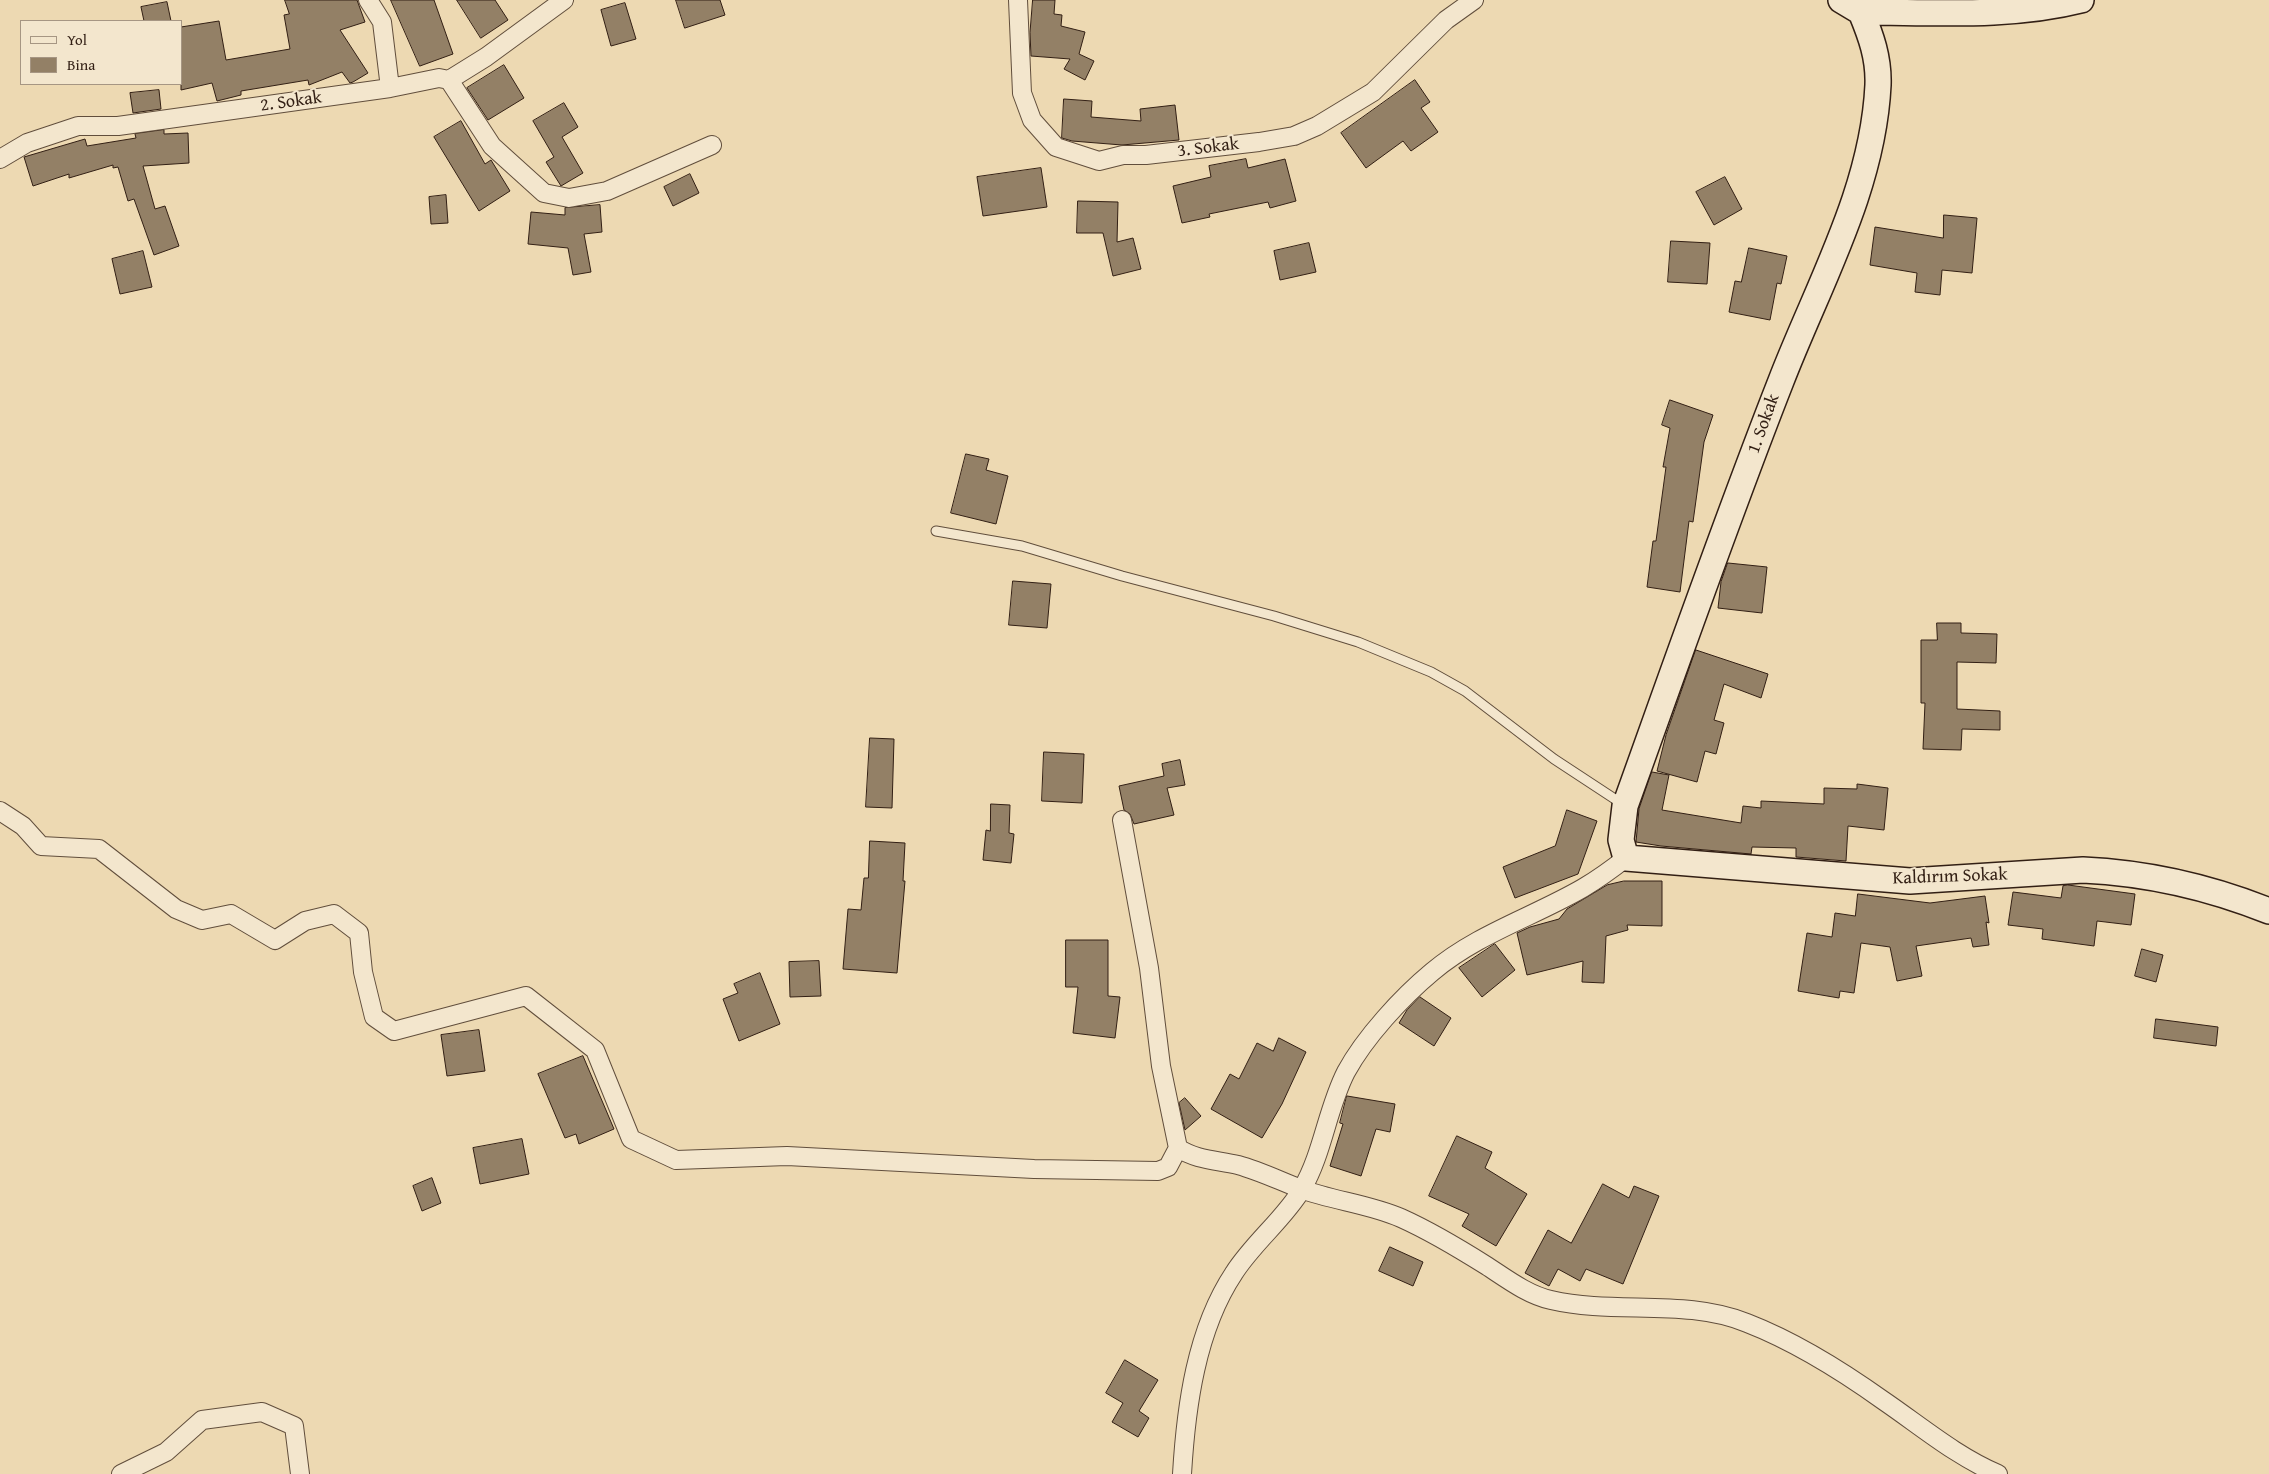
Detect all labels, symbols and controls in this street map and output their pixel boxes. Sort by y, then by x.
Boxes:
legend [20,20,182,85]
text: Yol [67,29,87,50]
text: Bina [67,54,95,75]
street label: 2. Sokak [259,87,323,117]
street label: 3. Sokak [1176,134,1240,162]
street label: 1. Sokak [1743,391,1785,457]
street label: Kaldırım Sokak [1892,864,2008,890]

